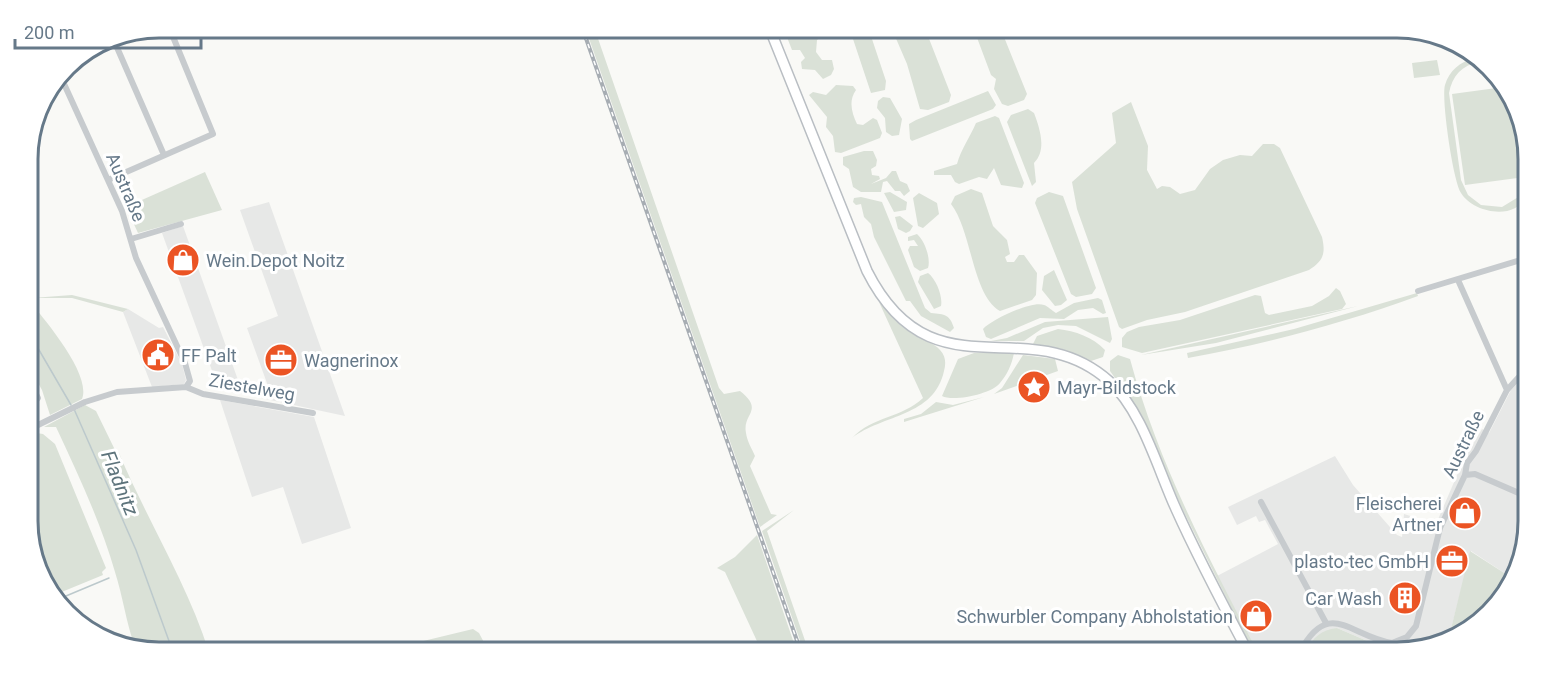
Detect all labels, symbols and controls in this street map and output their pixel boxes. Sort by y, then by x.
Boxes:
scale bar [15,12,201,50]
text: 200 m [24,22,75,43]
street label: Austraße [102,150,150,224]
shop icon: Wein.Depot Noitz [165,242,201,278]
place label: Wein.Depot Noitz [206,250,345,271]
public building icon: FF Palt [140,337,176,373]
office icon: Wagnerinox [263,342,299,378]
place label: FF Palt [181,345,237,366]
place label: Wagnerinox [304,350,399,371]
street label: Ziestelweg [207,369,297,405]
place icon: Mayr-Bildstock [1016,369,1052,405]
place label: Mayr-Bildstock [1057,377,1177,398]
street label: Austraße [1438,407,1488,481]
water label: Fladnitz [96,447,144,520]
place label: Fleischerei Artner [1356,493,1442,535]
shop icon: Fleischerei Artner [1447,495,1483,531]
office icon: plasto-tec GmbH [1434,543,1470,579]
place label: plasto-tec GmbH [1294,551,1429,572]
building icon: Car Wash [1387,580,1423,616]
place label: Car Wash [1305,588,1382,609]
shop icon: Schwurbler Company Abholstation [1238,598,1274,634]
place label: Schwurbler Company Abholstation [956,606,1233,627]

